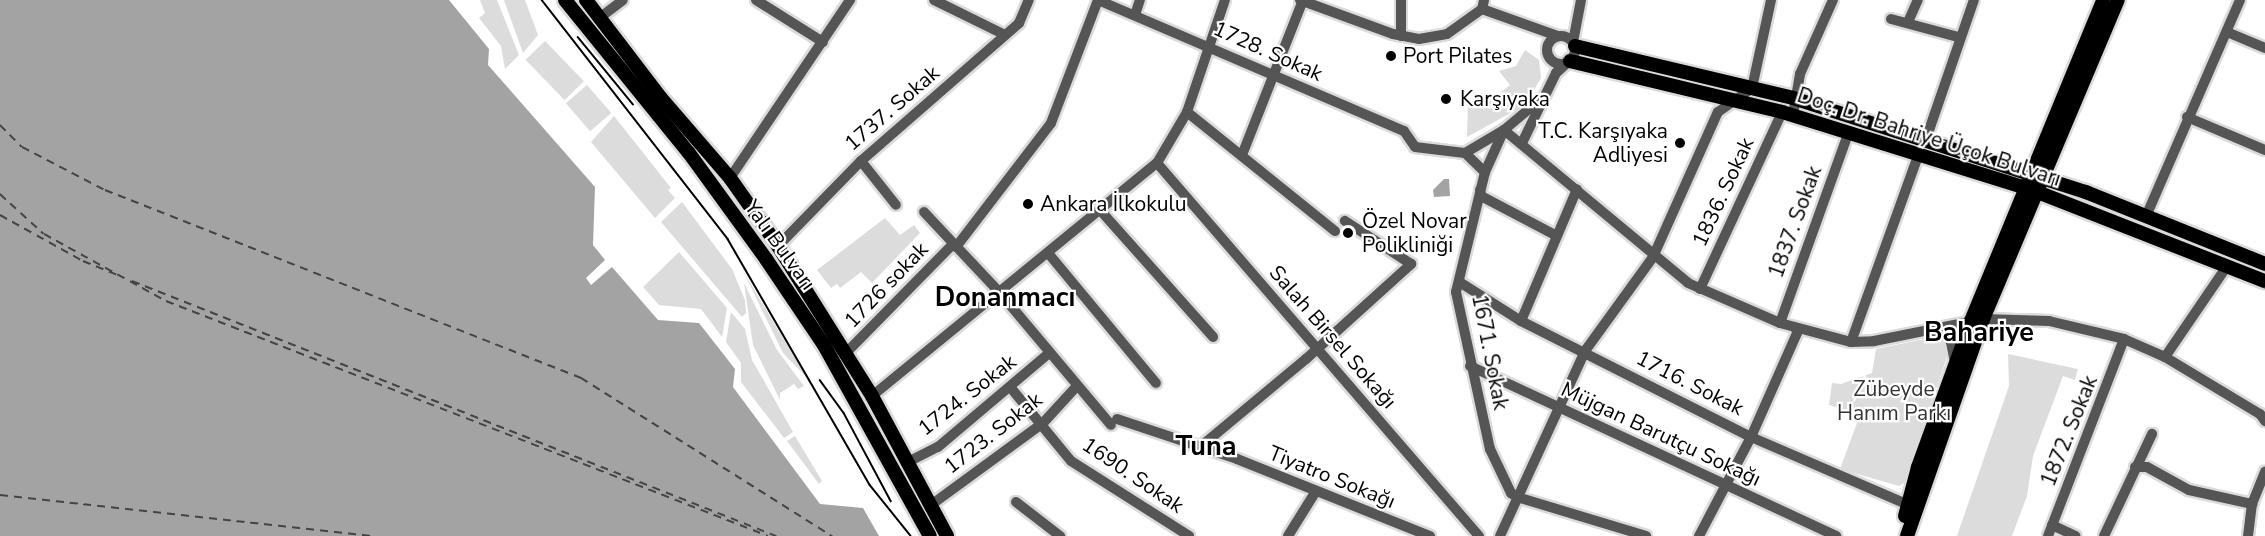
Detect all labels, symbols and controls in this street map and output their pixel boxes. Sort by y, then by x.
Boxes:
street label: 1728. Sokak [1209,16,1327,86]
place label: Port Pilates [1403,43,1512,69]
marker: Port Pilates [1384,49,1398,63]
street label: 1737. Sokak [840,60,944,156]
street label: Doç. Dr. Bahriye Üçok Bulvarı [1794,82,2064,192]
place label: Karşıyaka [1460,86,1550,112]
marker: Karşıyaka [1437,90,1455,108]
place label: T.C. Karşıyaka Adliyesi [1538,118,1668,168]
street label: 1836. Sokak [1687,134,1759,250]
marker: T.C. Karşıyaka Adliyesi [1673,136,1687,150]
street label: 1837. Sokak [1763,163,1827,281]
place label: Ankara İlkokulu [1040,191,1186,217]
street label: Yalı Bulvarı [739,195,821,295]
marker: Ankara İlkokulu [1021,197,1035,211]
place label: Özel Novar Polikliniği [1362,208,1467,258]
marker: Özel Novar Polikliniği [1339,224,1357,242]
street label: 1726 sokak [839,237,933,333]
street label: Salah Birsel Sokağı [1264,260,1402,414]
district label: Donanmacı [935,282,1075,314]
street label: 1671. Sokak [1466,292,1514,412]
district label: Bahariye [1924,317,2034,349]
street label: 1716. Sokak [1632,345,1748,421]
street label: 1724. Sokak [913,349,1021,441]
street label: 1872. Sokak [2035,372,2103,490]
park label: Zübeyde Hanım Parkı [1837,376,1951,426]
street label: Müjgan Barutçu Sokağı [1557,377,1765,491]
street label: 1723. Sokak [939,387,1047,479]
district label: Tuna [1176,431,1236,463]
street label: 1690. Sokak [1077,432,1189,518]
street label: Tiyatro Sokağı [1265,440,1399,514]

